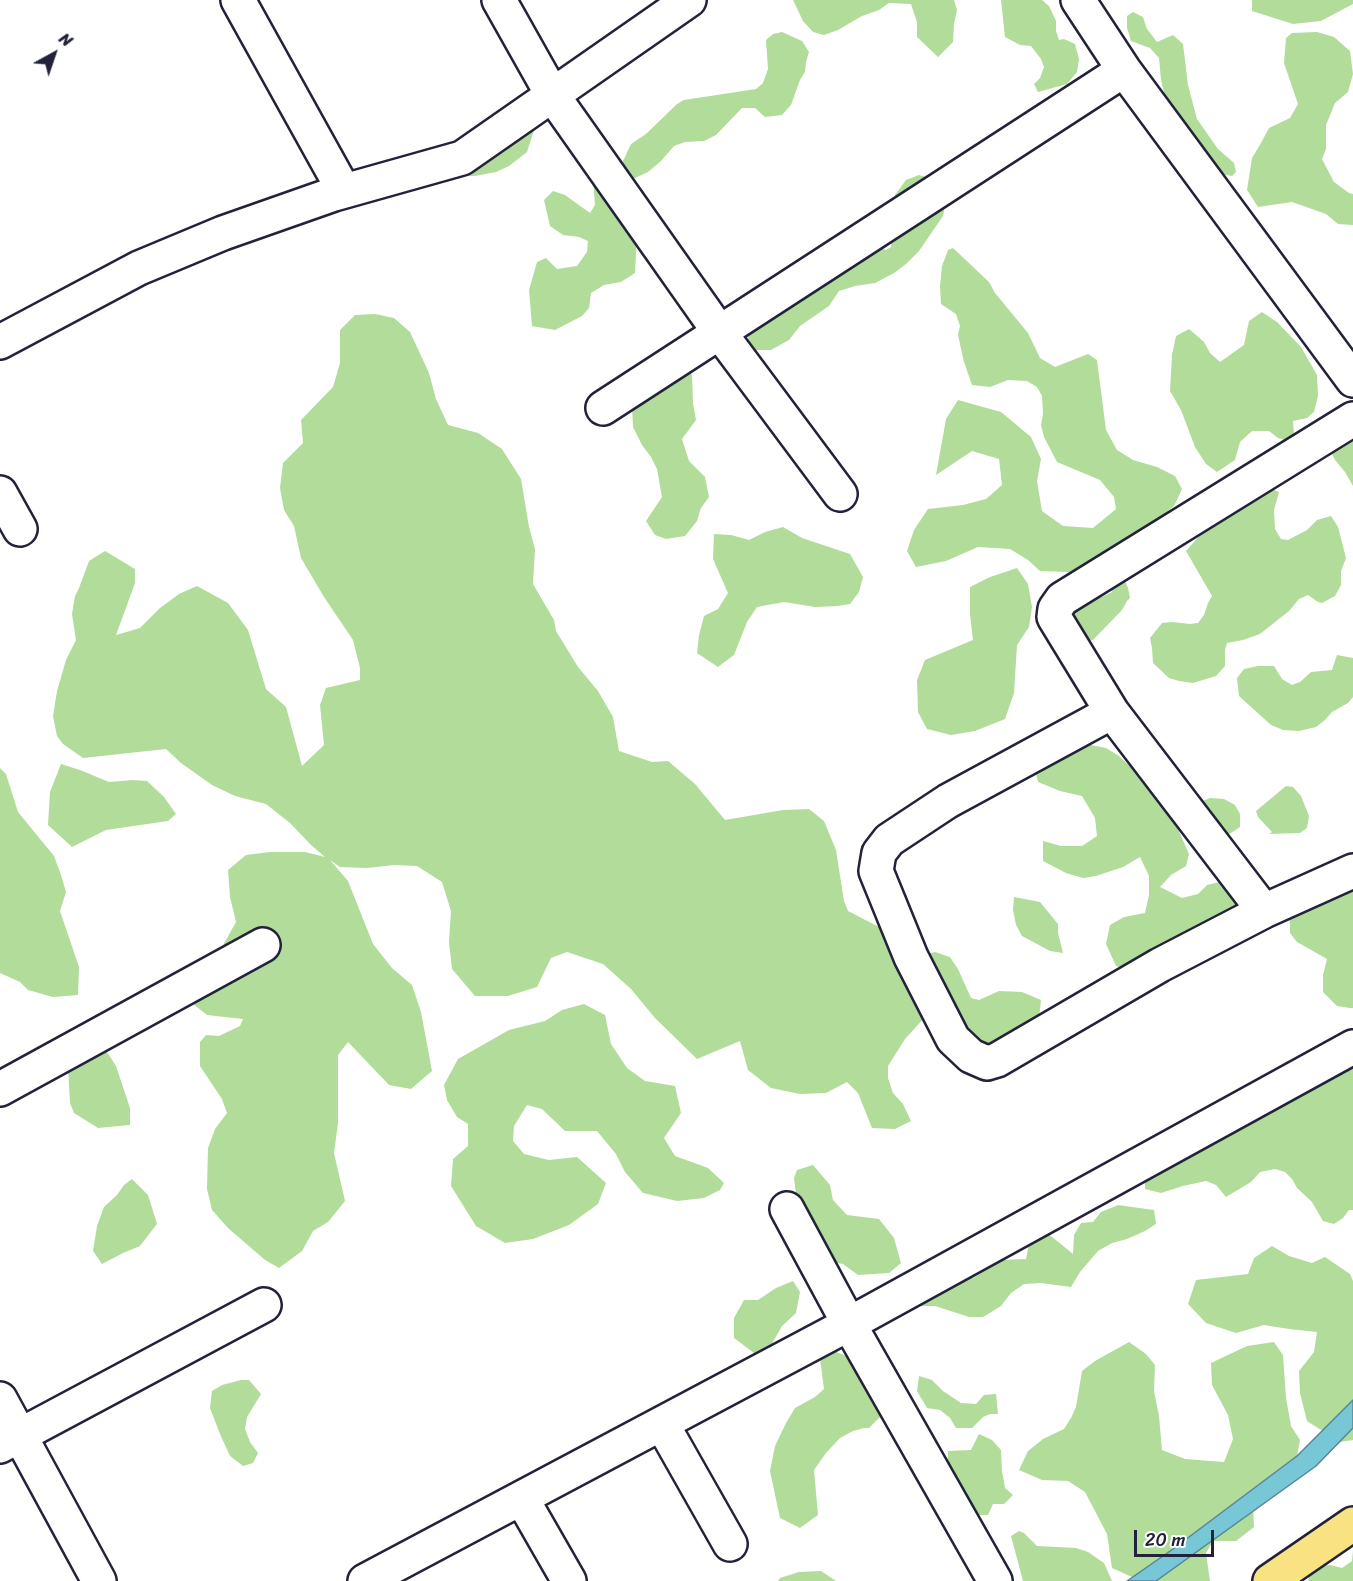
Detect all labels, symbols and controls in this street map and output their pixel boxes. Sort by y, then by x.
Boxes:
north arrow [24,24,84,84]
text: N [52,25,79,55]
scale bar [1137,1518,1216,1556]
text: 20 m [1145,1524,1185,1556]

